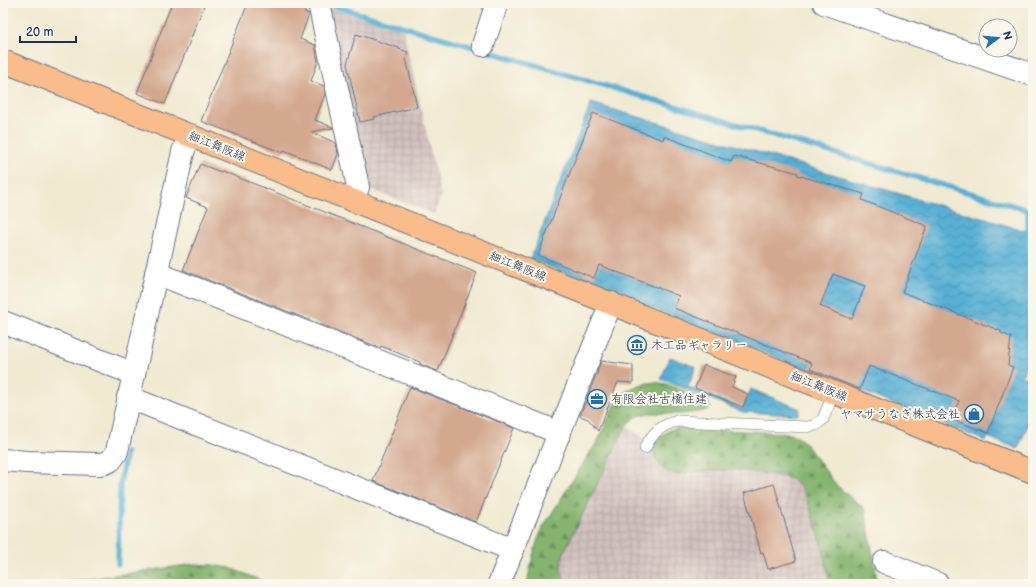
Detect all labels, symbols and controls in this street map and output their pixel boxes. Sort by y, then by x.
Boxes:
scale bar [20,18,76,44]
north arrow [978,18,1018,58]
text: 20 m [26,25,53,40]
text: N [1000,30,1015,41]
street label: 細江舞阪線 [186,128,247,165]
street label: 細江舞阪線 [487,248,548,285]
museum icon: 木工品ギャラリー [626,334,648,356]
place label: 木工品ギャラリー [651,338,747,353]
street label: 細江舞阪線 [788,368,849,405]
office icon: 有限会社古橋住建 [586,388,608,410]
place label: 有限会社古橋住建 [611,392,707,407]
shop icon: ヤマサうなぎ株式会社 [963,403,985,425]
place label: ヤマサうなぎ株式会社 [840,407,960,422]

